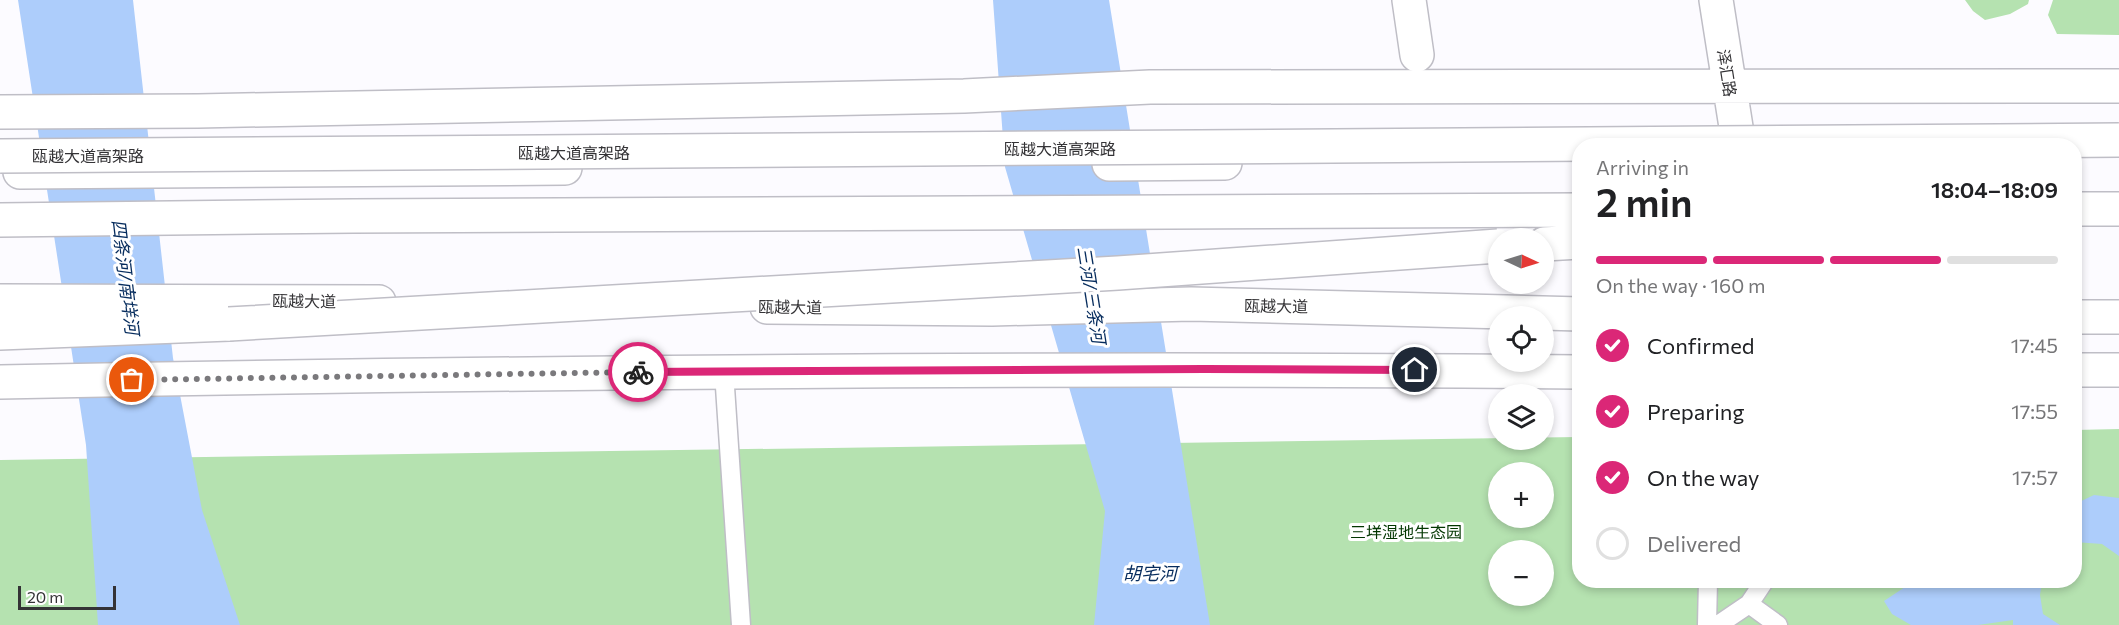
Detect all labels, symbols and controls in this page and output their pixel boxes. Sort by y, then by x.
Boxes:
street label: 泽汇路 [1714,48,1741,98]
street label: 瓯越大道高架路 [1004,139,1116,158]
street label: 瓯越大道高架路 [518,143,630,162]
street label: 瓯越大道高架路 [32,146,144,165]
text: Arriving in [1596,155,1689,179]
text: 18:04–18:09 [1931,176,2058,203]
text: 2 min [1596,177,1693,225]
water label: 四条河/南垟河 [108,218,144,339]
north arrow [1488,228,1554,294]
map controls [1488,228,1554,606]
water label: 三河/三条河 [1073,245,1111,348]
text: On the way · 160 m [1596,273,1765,297]
street label: 瓯越大道 [272,290,336,311]
street label: 瓯越大道 [1244,295,1308,316]
street label: 瓯越大道 [758,296,822,317]
button: locate [1488,306,1554,372]
icon: check [1596,329,1629,362]
text: Confirmed [1647,332,1754,359]
text: 17:45 [2011,333,2058,357]
courier [608,342,668,402]
pin [1389,344,1440,395]
icon: home [1398,353,1431,386]
pin [106,354,157,405]
icon: bike [622,356,655,389]
icon: bag [115,363,148,396]
button: layers [1488,384,1554,450]
icon: check [1596,395,1629,428]
text: Preparing [1647,398,1744,425]
text: 17:55 [2011,399,2058,423]
icon: check [1596,461,1629,494]
button: + [1488,462,1554,528]
text: On the way [1647,464,1759,491]
text: 17:57 [2012,465,2058,489]
park label: 三垟湿地生态园 [1350,522,1462,541]
text: Delivered [1647,530,1741,557]
button: − [1488,540,1554,606]
water label: 胡宅河 [1123,562,1180,584]
scale bar [18,583,116,610]
text: 20 m [27,587,63,606]

